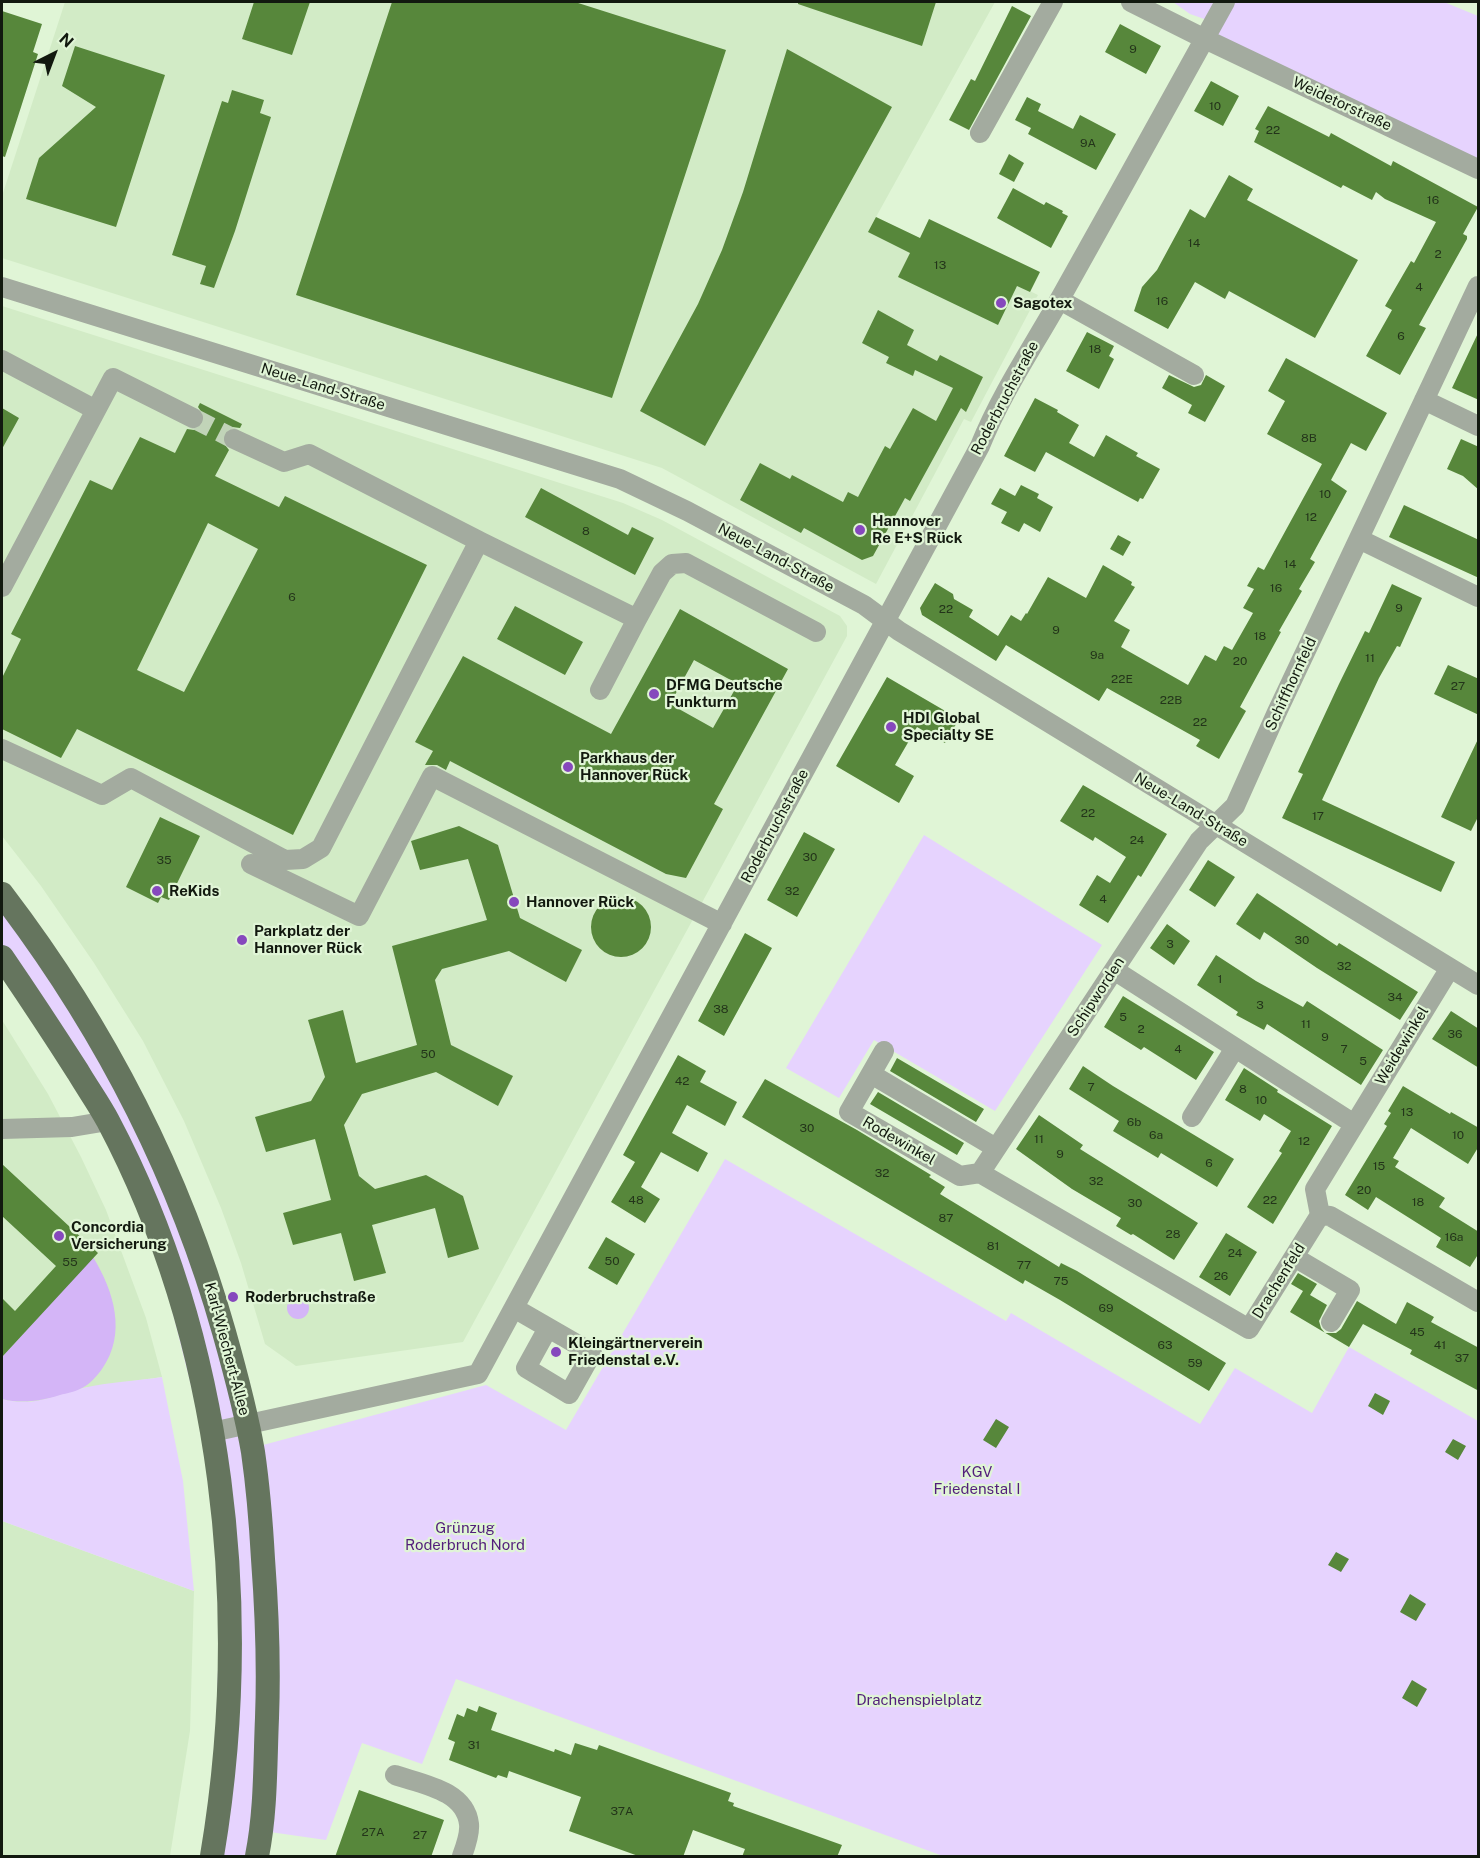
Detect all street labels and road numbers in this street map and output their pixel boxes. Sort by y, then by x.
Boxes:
street label: Weidetorstraße [1290,73,1394,135]
street label: Roderbruchstraße [967,338,1043,458]
street label: Neue-Land-Straße [259,360,387,414]
street label: Neue-Land-Straße [715,520,837,596]
street label: Schiffhornfeld [1262,635,1320,733]
street label: Roderbruchstraße [737,766,813,886]
street label: Neue-Land-Straße [1131,769,1251,851]
street label: Schipworden [1064,954,1128,1040]
street label: Weidewinkel [1372,1003,1432,1089]
street label: Rodewinkel [859,1113,939,1169]
street label: Drachenfeld [1249,1240,1309,1322]
street label: Karl-Wiechert-Allee [201,1280,253,1418]

